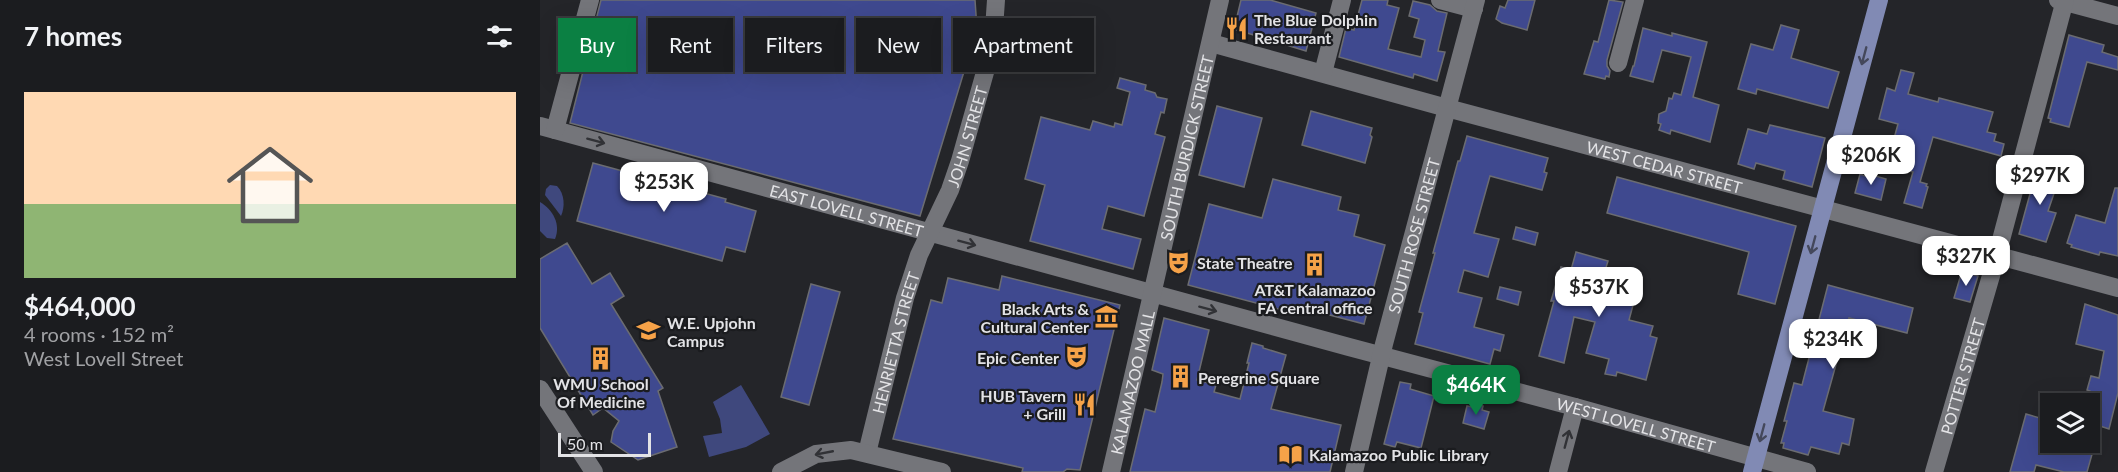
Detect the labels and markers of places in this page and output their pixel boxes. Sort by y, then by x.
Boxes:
place label: The Blue Dolphin Restaurant [1254,10,1377,47]
restaurant icon: The Blue Dolphin Restaurant [1223,15,1249,41]
pin: $206K [1829,135,1913,186]
pin: $297K [1998,155,2082,206]
pin: $253K [622,162,706,213]
pin: $327K [1924,236,2008,287]
theatre icon: State Theatre [1166,249,1192,275]
building icon: AT&T Kalamazoo FA central office [1302,251,1328,277]
place label: State Theatre [1197,253,1293,272]
pin: $537K [1557,267,1641,318]
place label: AT&T Kalamazoo FA central office [1253,280,1376,317]
place label: Black Arts & Cultural Center [980,299,1089,336]
museum icon: Black Arts & Cultural Center [1094,304,1120,330]
place label: W.E. Upjohn Campus [667,313,756,350]
school or university icon: W.E. Upjohn Campus [636,318,662,344]
pin: $234K [1791,319,1875,370]
theatre icon: Epic Center [1064,344,1090,370]
building icon: WMU School Of Medicine [588,345,614,371]
place label: Epic Center [977,348,1059,367]
building icon: Peregrine Square [1167,364,1193,390]
pin: $464K [1434,365,1518,416]
place label: Peregrine Square [1198,368,1320,387]
place label: WMU School Of Medicine [553,374,649,411]
place label: HUB Tavern + Grill [980,386,1066,423]
restaurant icon: HUB Tavern + Grill [1071,391,1097,417]
library icon: Kalamazoo Public Library [1278,441,1304,467]
place label: Kalamazoo Public Library [1309,445,1489,464]

